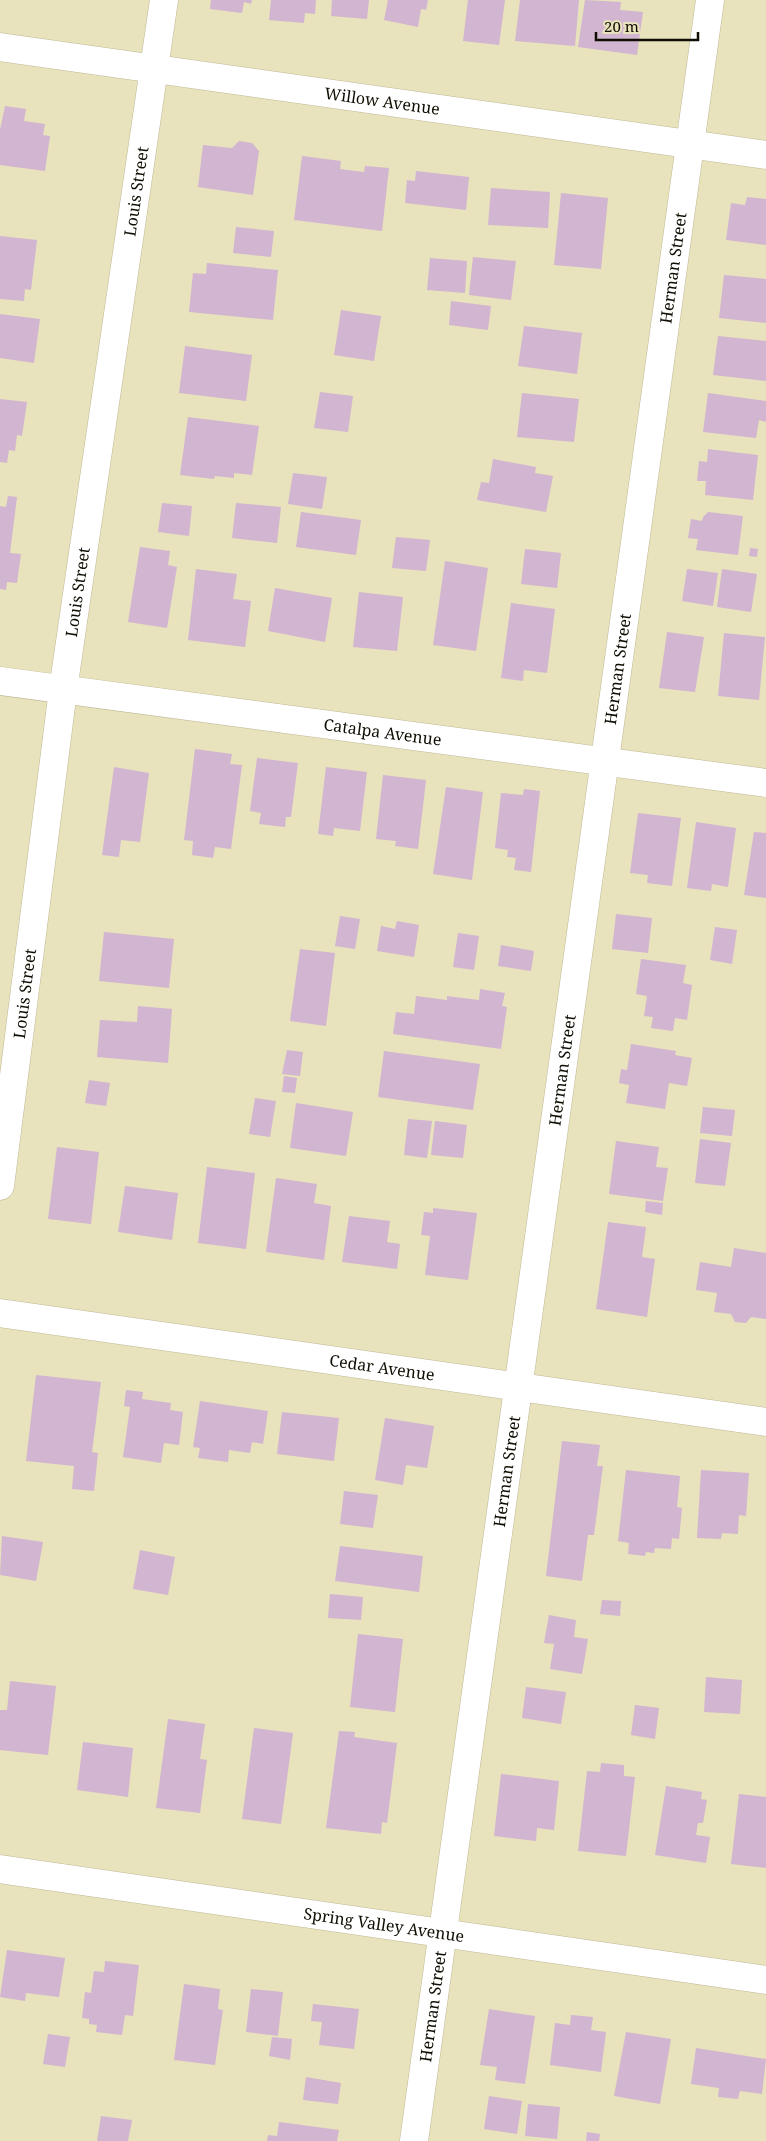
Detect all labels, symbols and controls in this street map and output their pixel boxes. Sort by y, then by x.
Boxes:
scale bar [596,10,698,42]
text: 20 m [604,16,639,36]
street label: Willow Avenue [323,82,441,120]
street label: Louis Street [119,145,153,238]
street label: Herman Street [654,210,692,325]
street label: Louis Street [60,545,95,638]
street label: Herman Street [599,612,636,726]
street label: Catalpa Avenue [322,713,443,751]
street label: Louis Street [8,947,41,1040]
street label: Herman Street [543,1013,581,1127]
street label: Cedar Avenue [328,1349,436,1386]
street label: Herman Street [488,1414,525,1528]
street label: Spring Valley Avenue [302,1902,466,1947]
street label: Herman Street [414,1949,451,2063]

